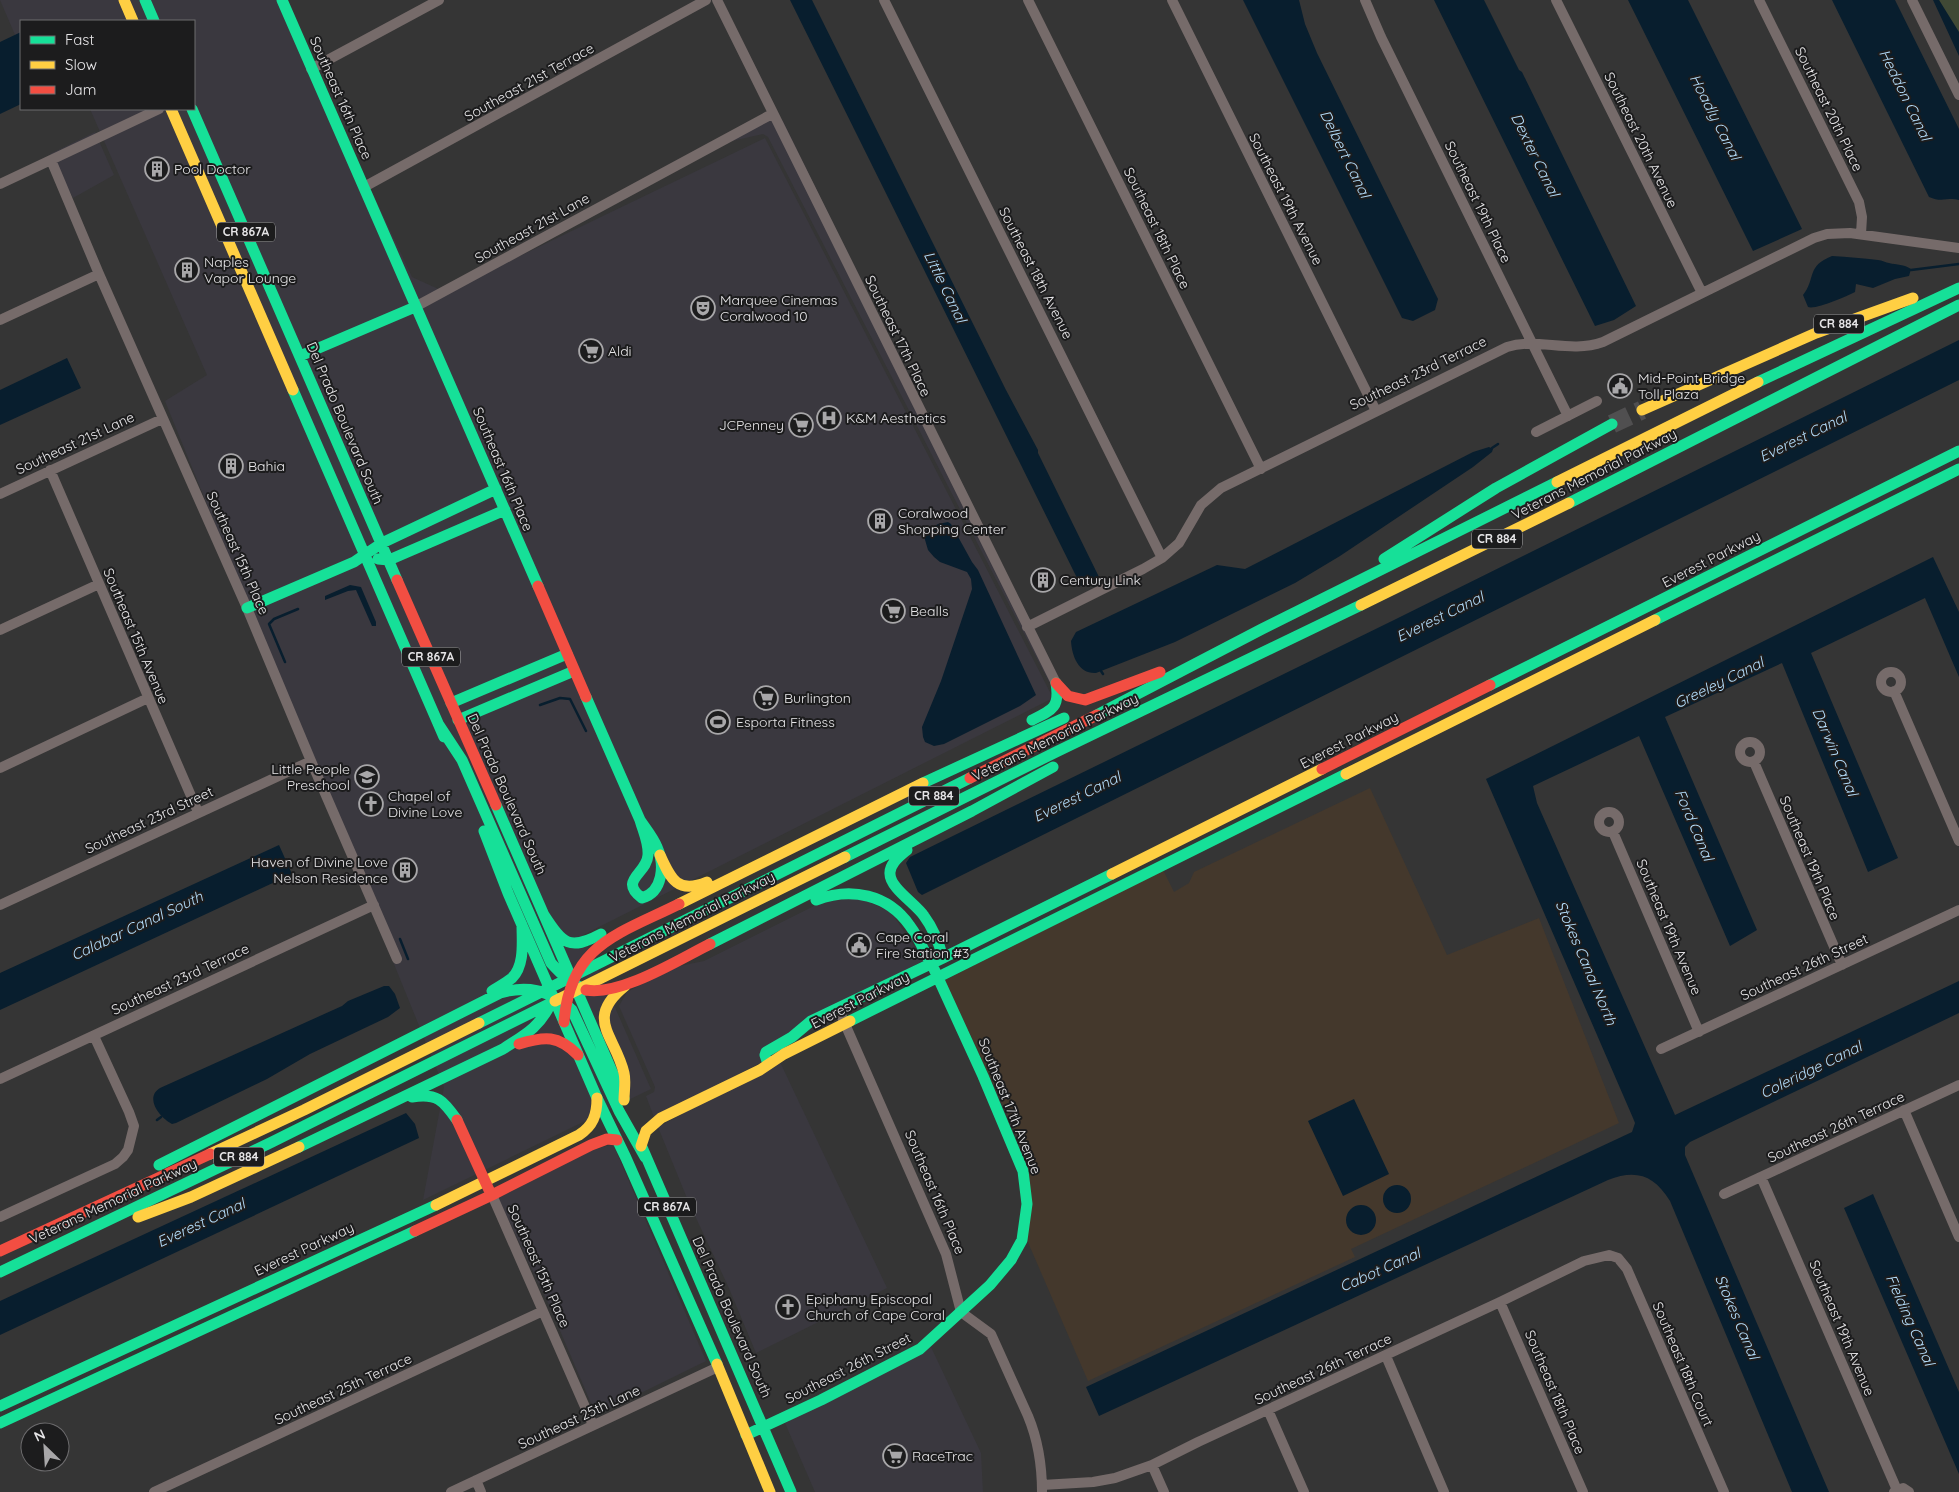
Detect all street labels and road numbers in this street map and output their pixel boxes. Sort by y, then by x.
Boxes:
street label: Southeast 16th Place [306,34,376,162]
street label: Southeast 21st Terrace [461,39,597,125]
street label: Southeast 20th Place [1791,44,1867,174]
street label: Southeast 20th Avenue [1600,69,1682,211]
street label: Southeast 19th Avenue [1245,130,1327,268]
street label: Southeast 19th Place [1441,138,1515,266]
street label: Southeast 18th Place [1120,164,1194,292]
street label: Southeast 21st Lane [471,189,593,267]
street label: Southeast 18th Avenue [995,204,1077,342]
road number: CR 867A [217,222,275,242]
street label: Southeast 17th Place [861,272,935,400]
road number: CR 884 [1814,314,1864,334]
street label: Southeast 23rd Terrace [1347,332,1489,414]
street label: Del Prado Boulevard South [303,339,387,507]
street label: Southeast 16th Place [469,404,537,534]
street label: Southeast 21st Lane [13,408,137,478]
street label: Veterans Memorial Parkway [1508,424,1680,524]
street label: Southeast 15th Place [203,489,273,618]
street label: Everest Parkway [1659,527,1763,591]
road number: CR 884 [1472,530,1522,548]
street label: Southeast 15th Avenue [99,565,173,707]
road number: CR 867A [402,648,460,666]
street label: Veterans Memorial Parkway [969,689,1141,785]
street label: Everest Parkway [1297,708,1401,772]
street label: Del Prado Boulevard South [463,711,551,877]
street label: Southeast 23rd Street [82,782,216,858]
road number: CR 884 [909,786,959,806]
street label: Southeast 19th Place [1776,793,1844,923]
street label: Southeast 19th Avenue [1632,856,1706,998]
street label: Veterans Memorial Parkway [606,867,778,967]
street label: Southeast 26th Street [1737,929,1871,1004]
street label: Southeast 23rd Terrace [108,939,252,1019]
street label: Everest Parkway [808,968,912,1032]
street label: Southeast 17th Avenue [974,1035,1046,1177]
street label: Southeast 26th Terrace [1765,1087,1908,1167]
street label: Southeast 16th Place [901,1127,969,1257]
road number: CR 884 [214,1148,264,1166]
street label: Veterans Memorial Parkway [26,1154,200,1248]
road number: CR 867A [638,1198,696,1216]
street label: Southeast 15th Place [504,1202,574,1331]
street label: Everest Parkway [251,1218,357,1280]
street label: Del Prado Boulevard South [688,1234,776,1400]
street label: Southeast 19th Avenue [1805,1257,1879,1399]
street label: Southeast 18th Court [1649,1299,1717,1429]
street label: Southeast 18th Place [1521,1327,1589,1457]
street label: Southeast 26th Street [782,1328,914,1407]
street label: Southeast 26th Terrace [1252,1329,1395,1409]
street label: Southeast 25th Terrace [271,1349,415,1429]
street label: Southeast 25th Lane [515,1381,643,1453]

